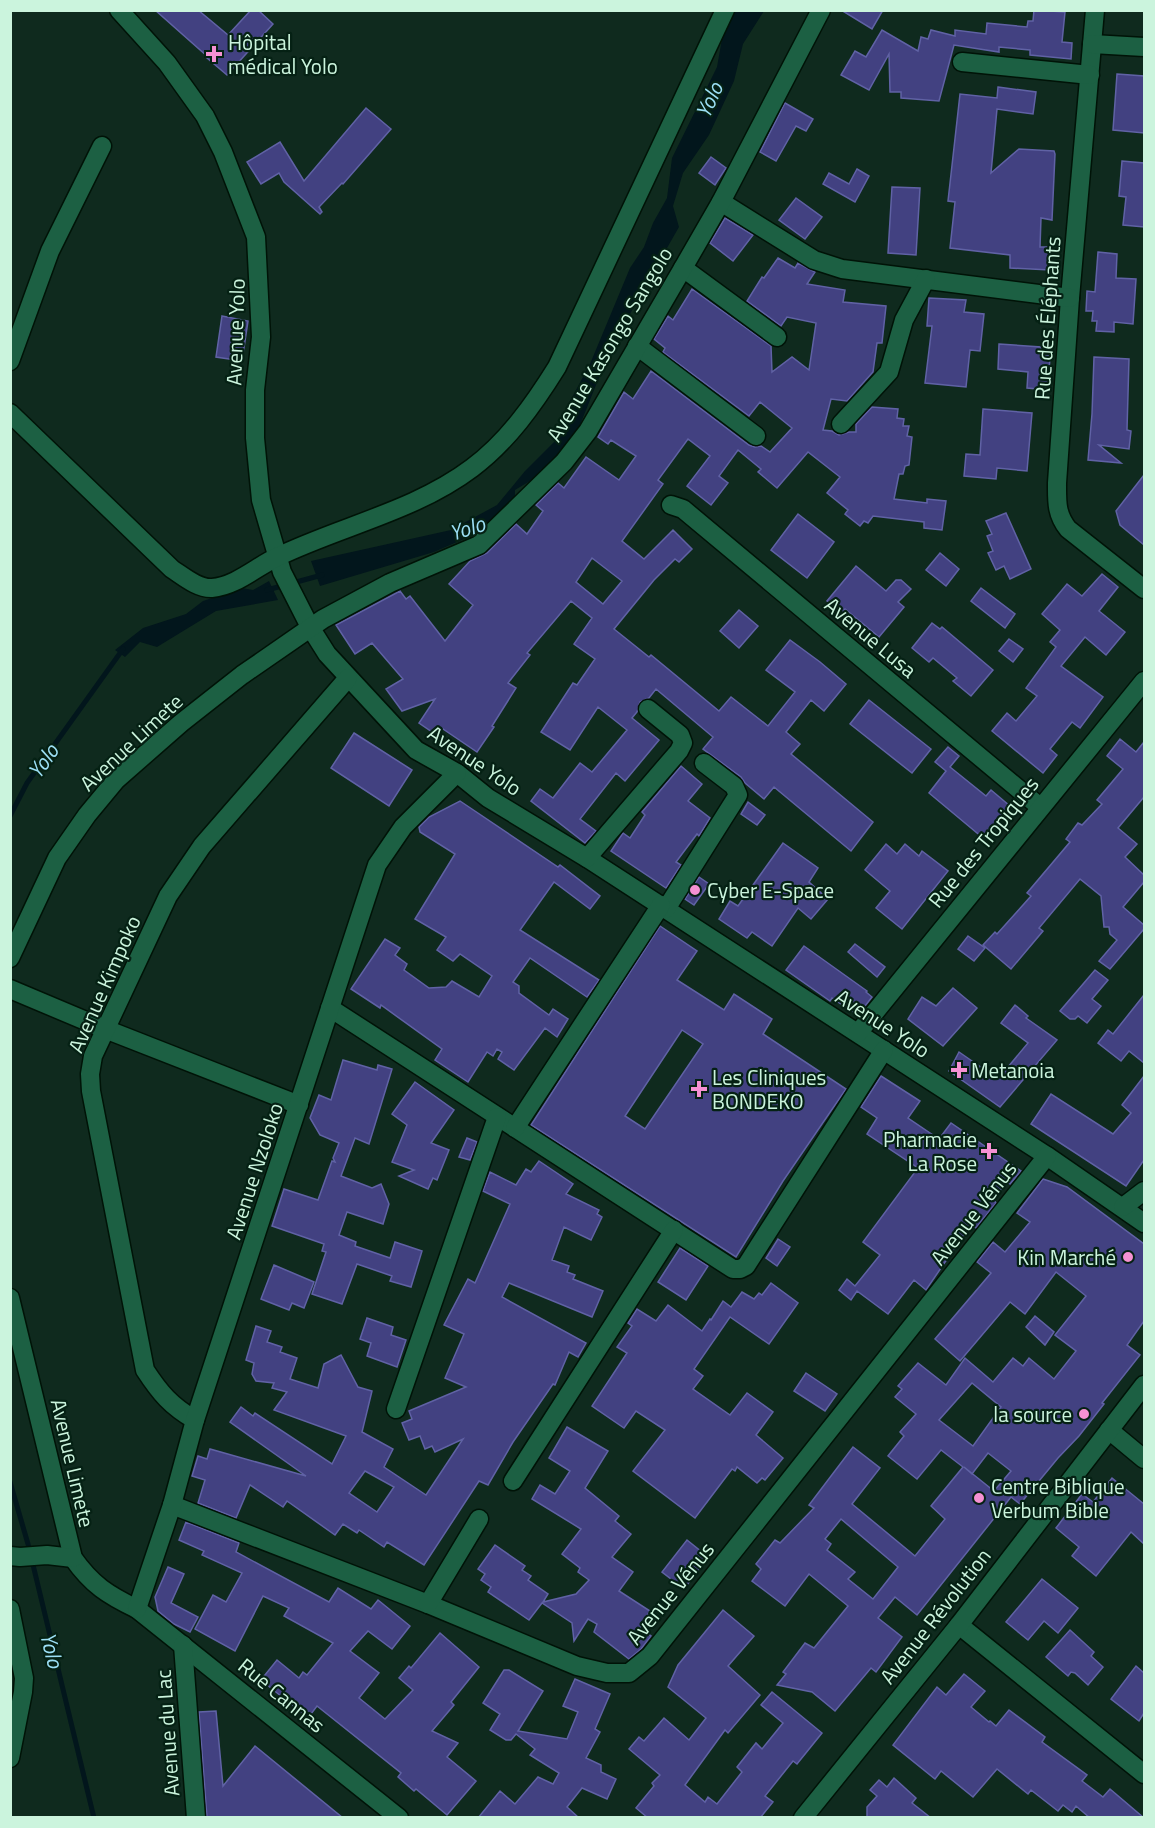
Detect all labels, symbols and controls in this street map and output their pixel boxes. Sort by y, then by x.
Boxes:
place label: Hôpital médical Yolo [228,26,338,82]
marker: Hôpital médical Yolo [205,45,223,63]
water label: Yolo [686,76,732,123]
street label: Rue des Éléphants [1025,235,1069,401]
street label: Avenue Kasongo Sangolo [538,240,680,448]
street label: Avenue Yolo [217,278,253,386]
water label: Yolo [445,506,490,550]
street label: Avenue Lusa [818,589,924,685]
street label: Avenue Limete [72,686,190,798]
street label: Avenue Yolo [422,717,528,803]
water label: Yolo [19,736,68,785]
street label: Rue des Tropiques [920,769,1046,915]
place label: Cyber E-Space [707,874,834,906]
marker: Cyber E-Space [688,883,702,897]
street label: Avenue Kimpoko [59,910,149,1058]
street label: Avenue Yolo [829,980,937,1066]
place label: Metanoia [971,1054,1055,1086]
place label: Les Cliniques BONDEKO [712,1061,826,1117]
marker: Metanoia [952,1063,966,1077]
marker: Les Cliniques BONDEKO [690,1080,708,1098]
street label: Avenue Nzoloko [217,1099,291,1243]
place label: Pharmacie La Rose [883,1123,977,1179]
marker: Pharmacie La Rose [982,1144,996,1158]
street label: Avenue Vénus [922,1154,1024,1272]
place label: Kin Marché [1017,1241,1116,1273]
marker: Kin Marché [1121,1250,1135,1264]
street label: Avenue Limete [43,1396,103,1530]
place label: la source [993,1398,1072,1430]
marker: la source [1077,1407,1091,1421]
place label: Centre Biblique Verbum Bible [991,1470,1125,1526]
marker: Centre Biblique Verbum Bible [972,1491,986,1505]
street label: Avenue Vénus [618,1534,722,1652]
street label: Avenue Révolution [872,1541,998,1691]
water label: Yolo [31,1628,73,1673]
street label: Rue Cannas [232,1650,332,1740]
street label: Avenue du Lac [147,1669,187,1797]

